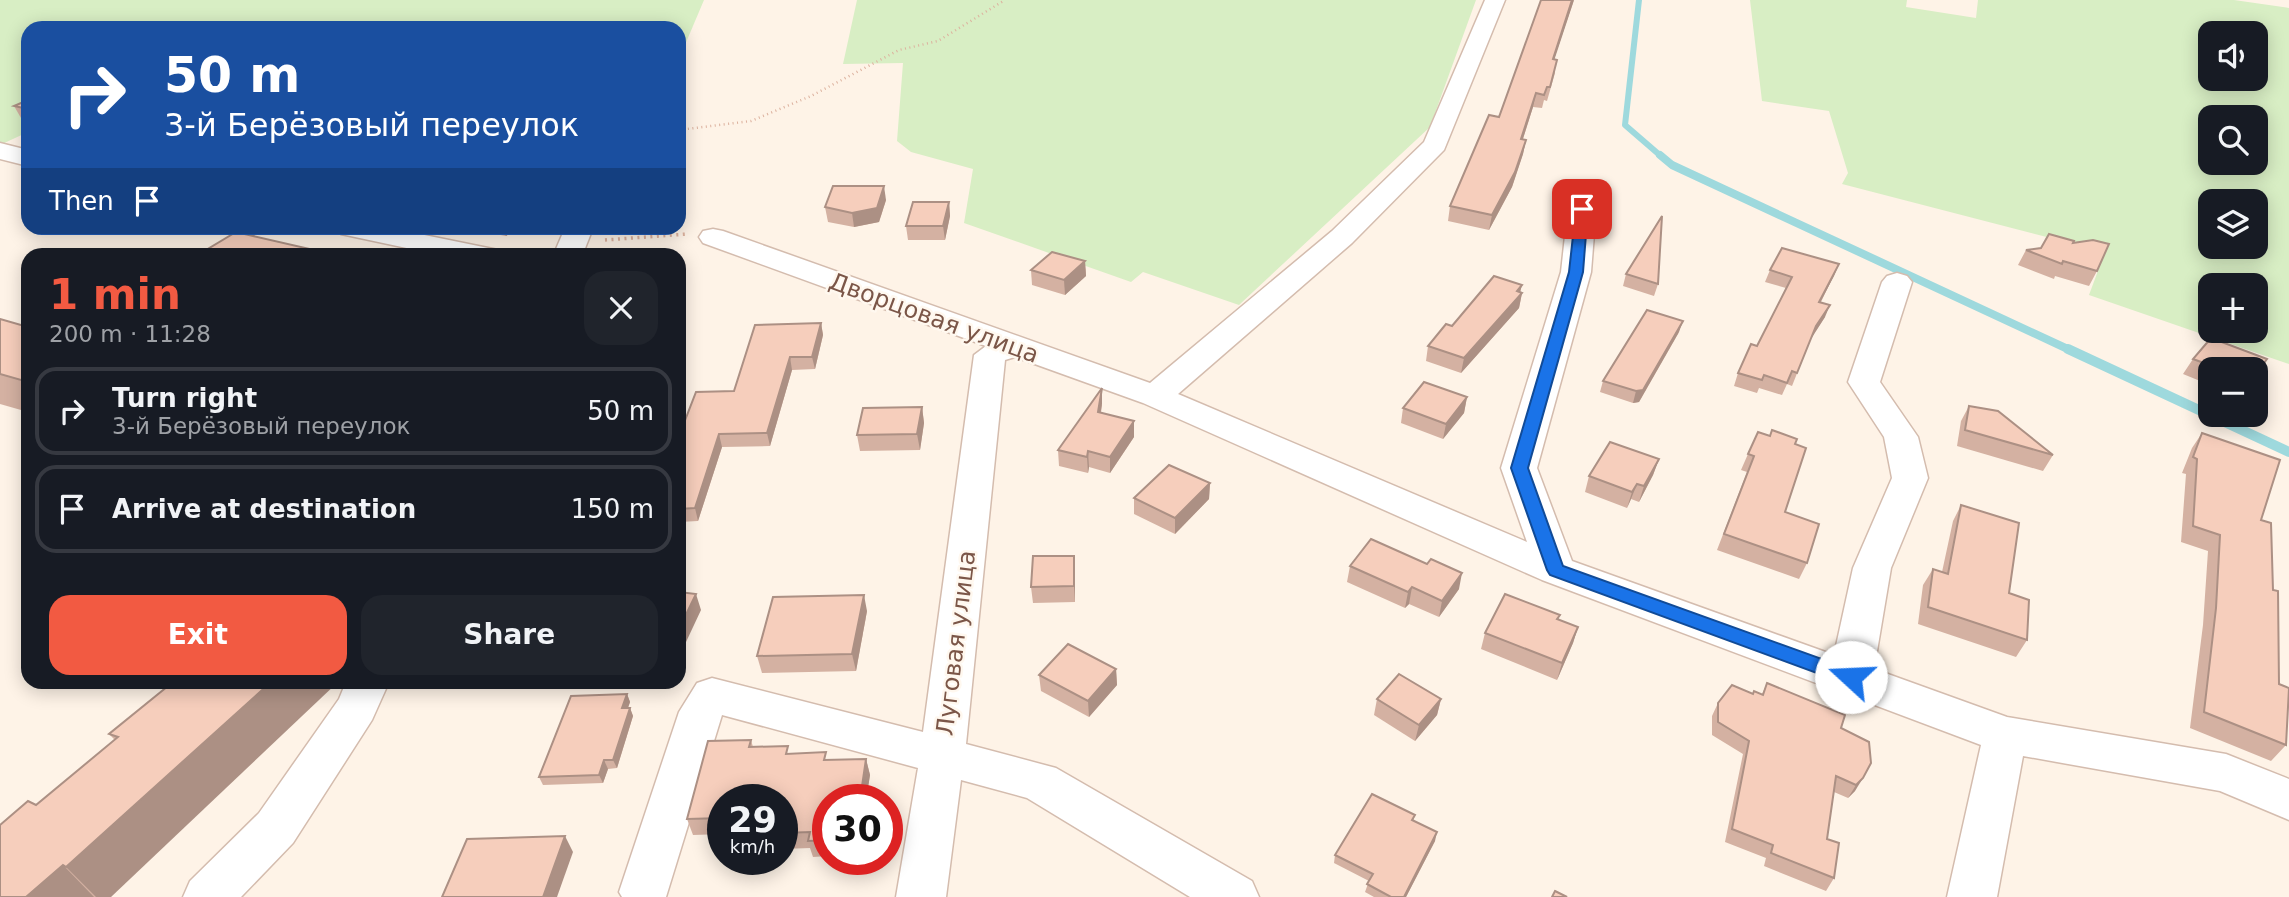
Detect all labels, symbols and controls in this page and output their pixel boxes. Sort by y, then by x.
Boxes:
map controls [2198,21,2268,427]
button: sound [2198,21,2268,91]
text: 50 m [164,47,300,104]
icon: right [49,49,140,140]
button: search [2198,105,2268,175]
text: 3-й Берёзовый переулок [164,106,579,144]
pin [1552,179,1612,239]
icon: arrive [128,182,166,220]
text: Then [49,186,114,216]
button: layers [2198,189,2268,259]
icon: arrive [1563,190,1601,228]
street label: Дворцовая улица [825,267,1043,369]
text: 1 min [49,270,181,319]
button: close [584,271,658,345]
button: + [2198,273,2268,343]
text: 200 m · 11:28 [49,321,211,347]
button: − [2198,357,2268,427]
text: Turn right [112,383,257,413]
icon: right [53,392,91,430]
text: 50 m [587,396,654,426]
text: 3-й Берёзовый переулок [112,413,410,439]
icon: arrive [53,490,91,528]
text: Arrive at destination [112,494,416,524]
text: 150 m [571,494,654,524]
street label: Луговая улица [931,549,981,737]
button: Exit [49,595,347,675]
button: Share [361,595,658,675]
position arrow [1814,640,1888,714]
speed limit sign: 30 [812,784,903,875]
text: 29 [728,800,777,840]
text: km/h [730,836,775,857]

